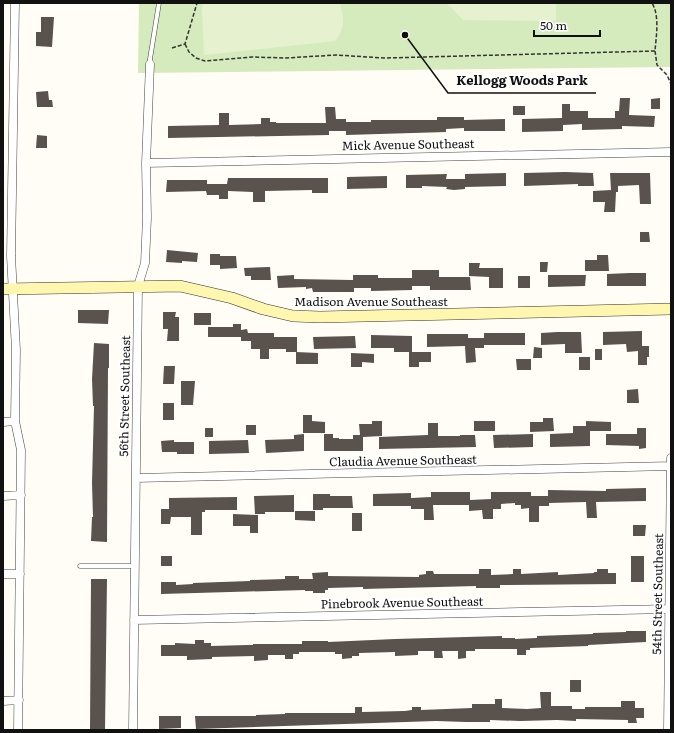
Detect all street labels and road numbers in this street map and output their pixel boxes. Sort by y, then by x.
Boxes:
street label: Mick Avenue Southeast [341,134,475,154]
street label: Madison Avenue Southeast [294,292,448,310]
street label: 56th Street Southeast [114,335,134,457]
street label: Claudia Avenue Southeast [329,450,477,470]
street label: 54th Street Southeast [647,533,667,655]
street label: Pinebrook Avenue Southeast [321,592,484,612]

